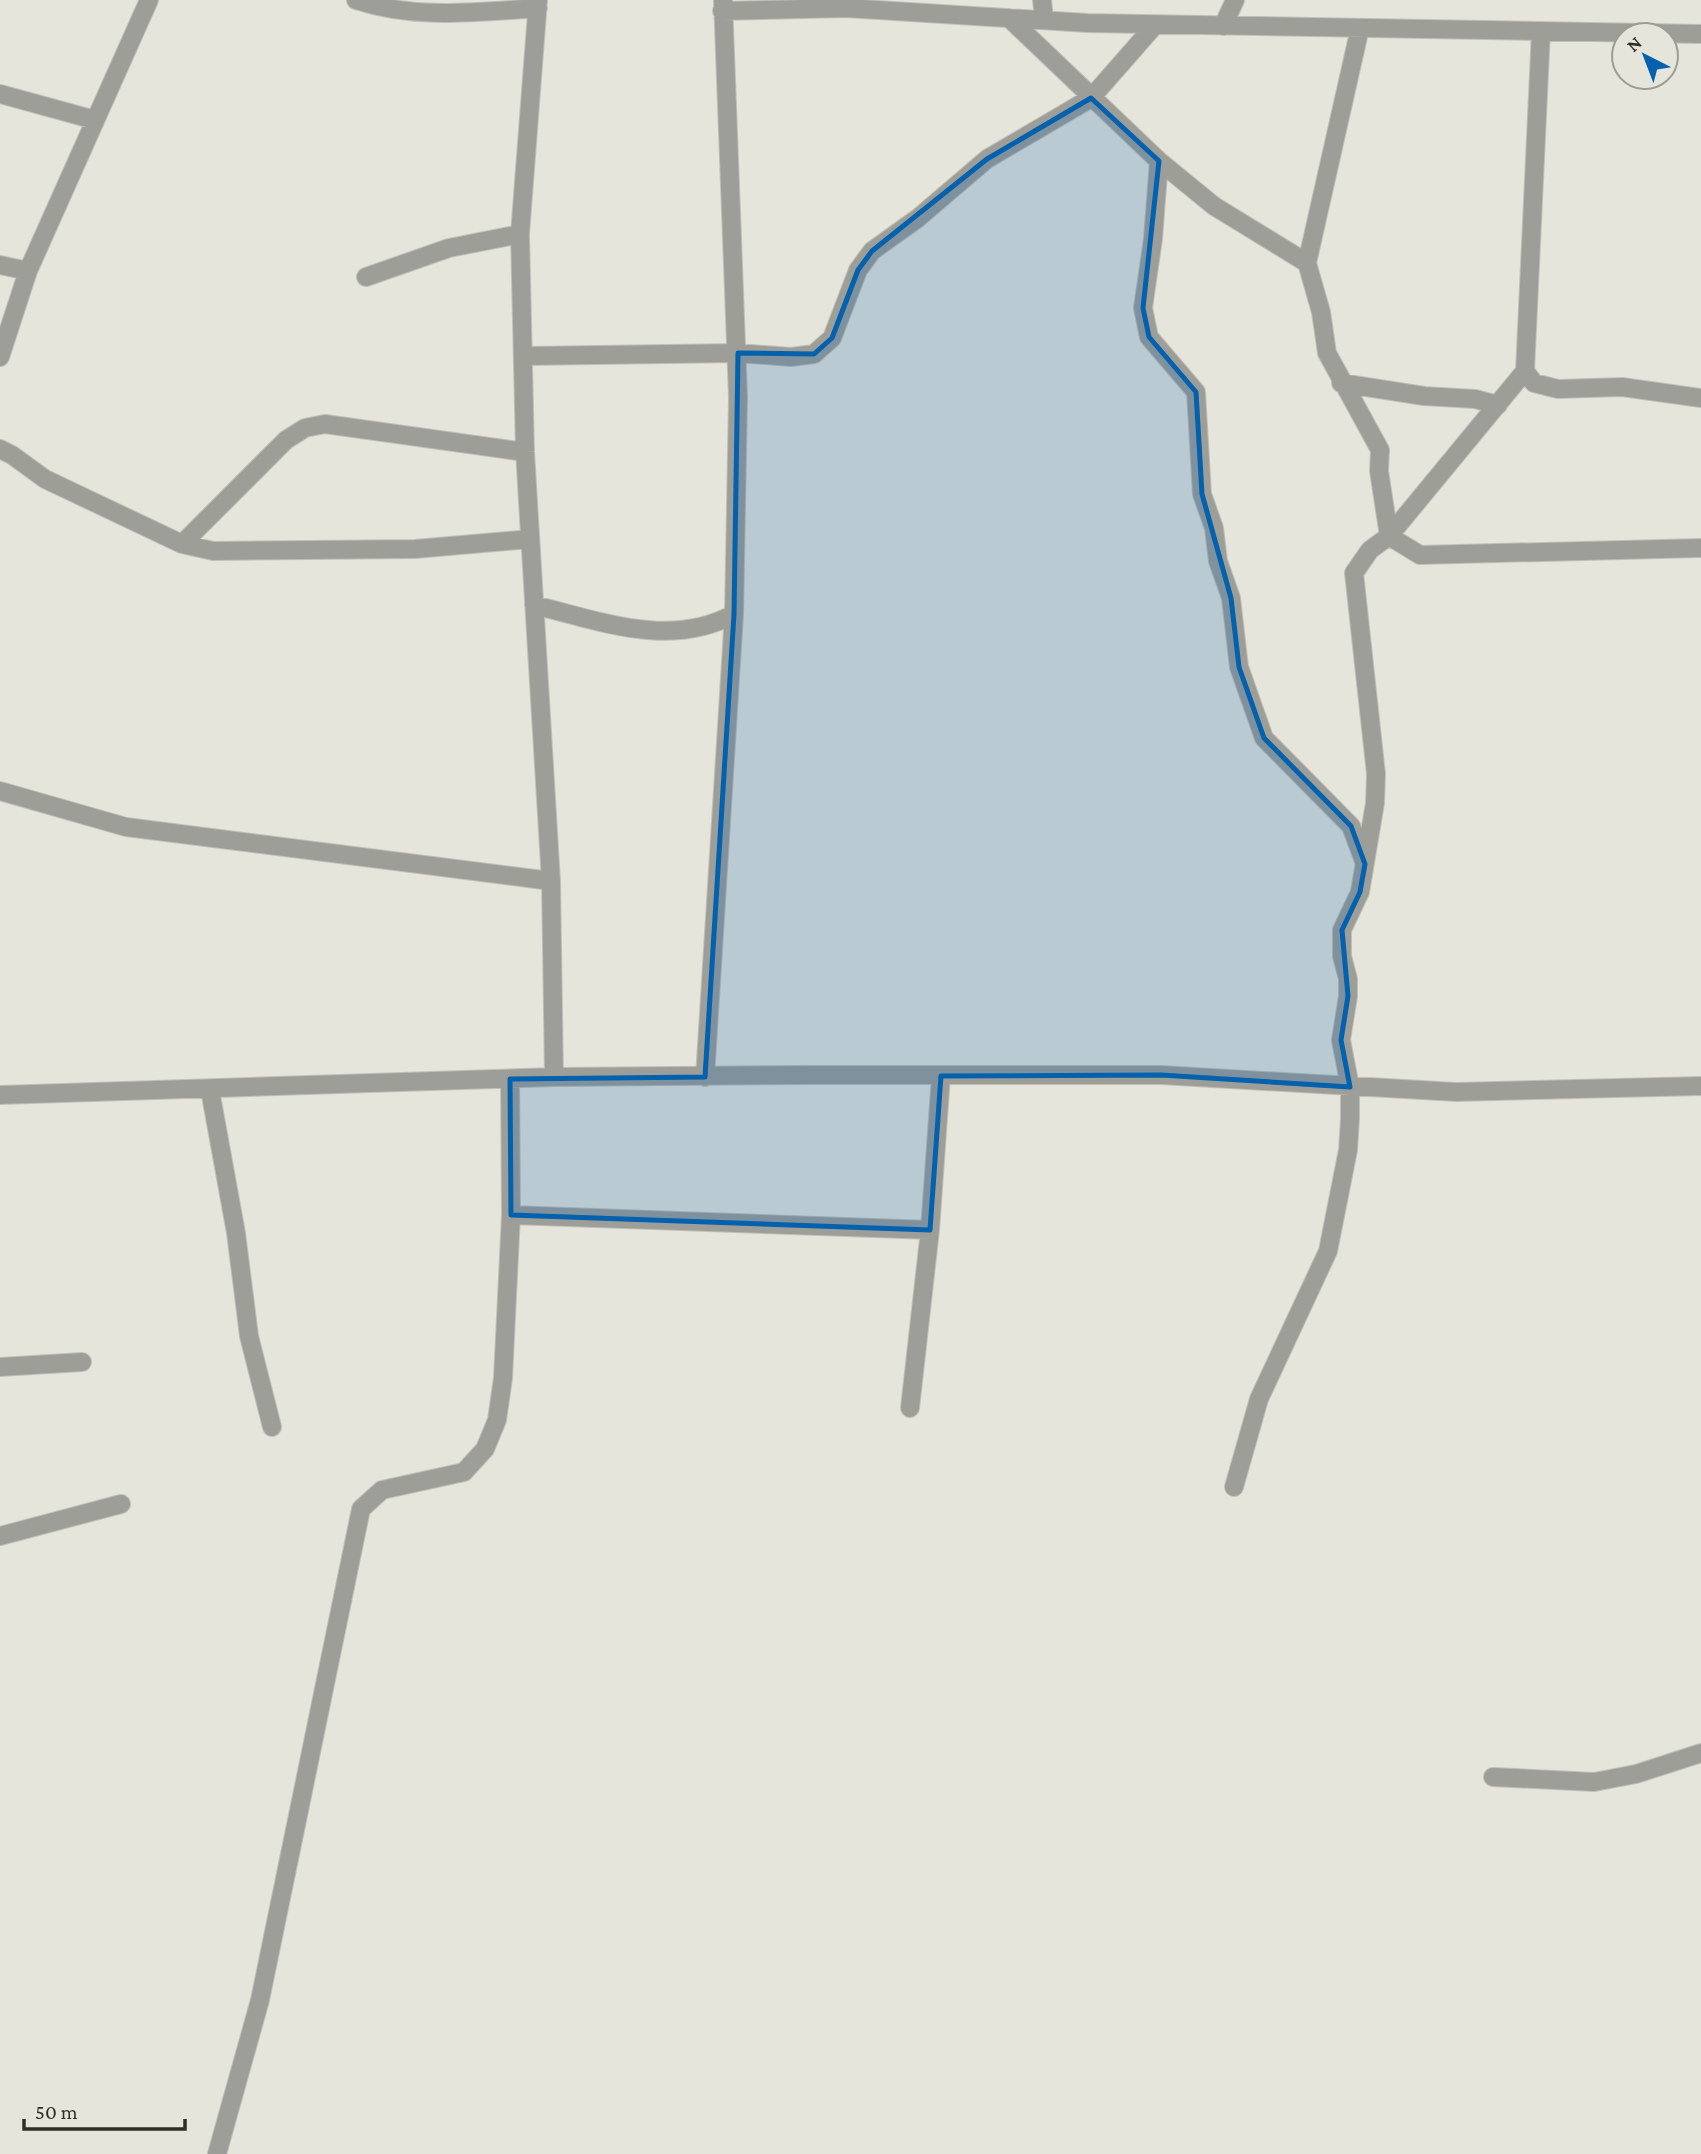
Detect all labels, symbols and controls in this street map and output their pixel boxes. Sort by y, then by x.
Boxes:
north arrow [1610,21,1680,91]
text: N [1622,32,1646,56]
scale bar [24,2088,186,2132]
text: 50 m [35,2100,78,2124]

